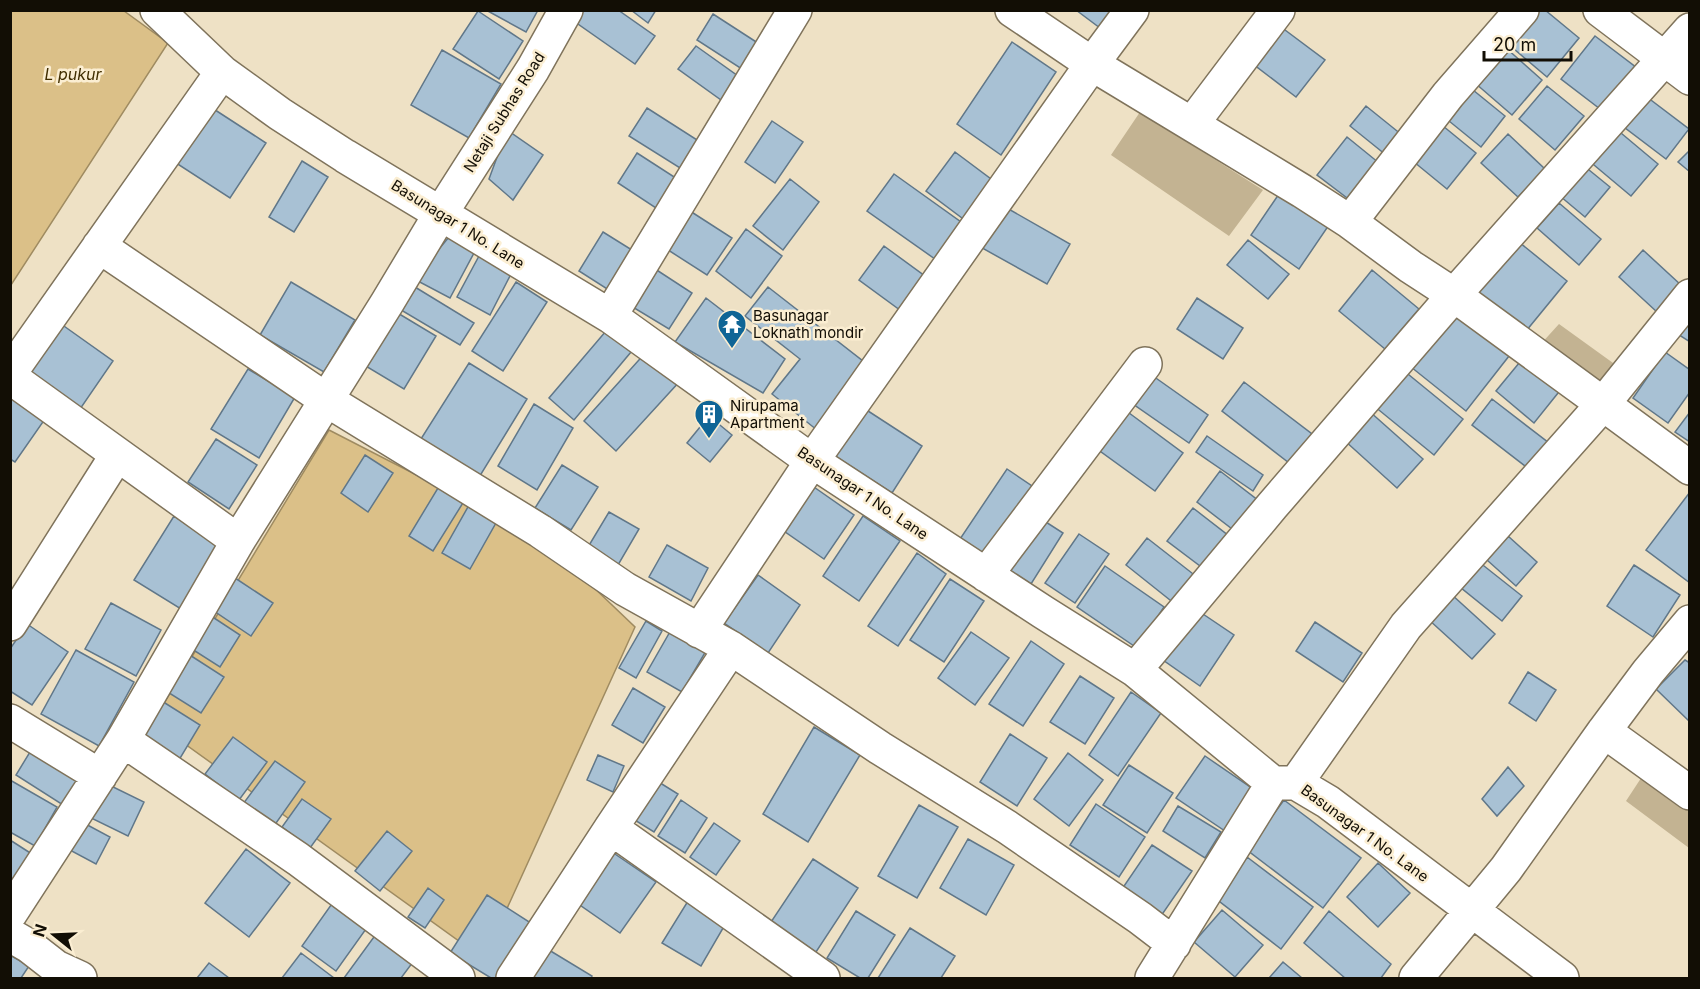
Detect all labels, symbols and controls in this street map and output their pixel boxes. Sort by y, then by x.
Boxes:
scale bar [1484,24,1571,62]
text: 20 m [1493,34,1536,55]
street label: Netaji Subhas Road [459,48,549,176]
water label: L pukur [44,64,103,84]
street label: Basunagar 1 No. Lane [388,175,528,273]
place label: Basunagar Loknath mondir [753,306,864,342]
temple icon: Basunagar Loknath mondir [716,308,748,350]
place label: Nirupama Apartment [730,396,805,432]
building icon: Nirupama Apartment [693,398,725,440]
street label: Basunagar 1 No. Lane [794,442,932,544]
street label: Basunagar 1 No. Lane [1297,780,1433,886]
north arrow [24,905,84,965]
text: N [28,921,51,939]

